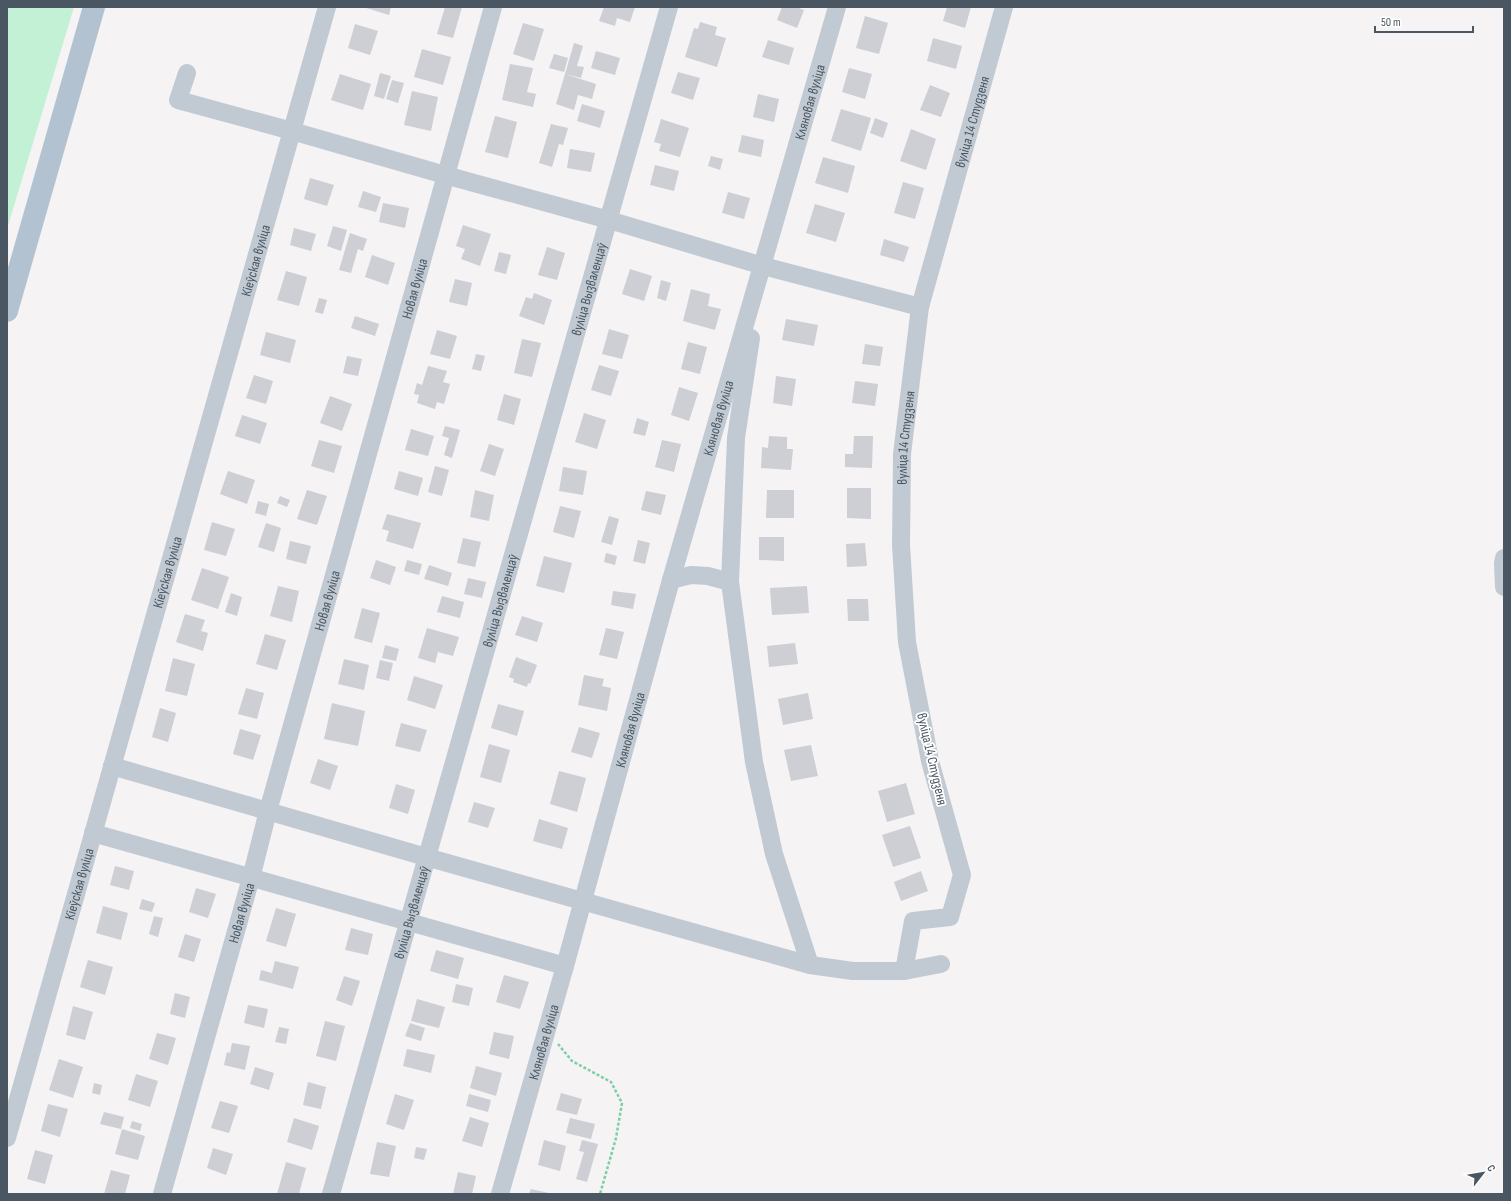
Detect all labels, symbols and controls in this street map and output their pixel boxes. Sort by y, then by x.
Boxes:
scale bar [1375,8,1473,34]
text: 50 m [1381,15,1401,30]
street label: Кляновая вуліца [791,62,828,142]
street label: вуліца 14 Студзеня [951,74,993,169]
street label: Кіеўская вуліца [237,223,274,298]
street label: вуліца Вызваленцаў [567,240,610,337]
street label: Новая вуліца [398,256,431,321]
street label: Кляновая вуліца [699,378,737,458]
street label: вуліца 14 Студзеня [893,390,918,485]
street label: Кіеўская вуліца [149,534,185,610]
street label: вуліца Вызваленцаў [479,552,521,649]
street label: Новая вуліца [310,568,343,633]
street label: Кляновая вуліца [611,690,648,769]
street label: вуліца 14 Студзеня [913,711,951,807]
street label: Кіеўская вуліца [61,846,97,922]
street label: вуліца Вызваленцаў [390,863,433,961]
street label: Новая вуліца [225,881,258,945]
street label: Кляновая вуліца [525,1002,562,1082]
north arrow [1463,1153,1503,1193]
text: С [1484,1162,1498,1174]

